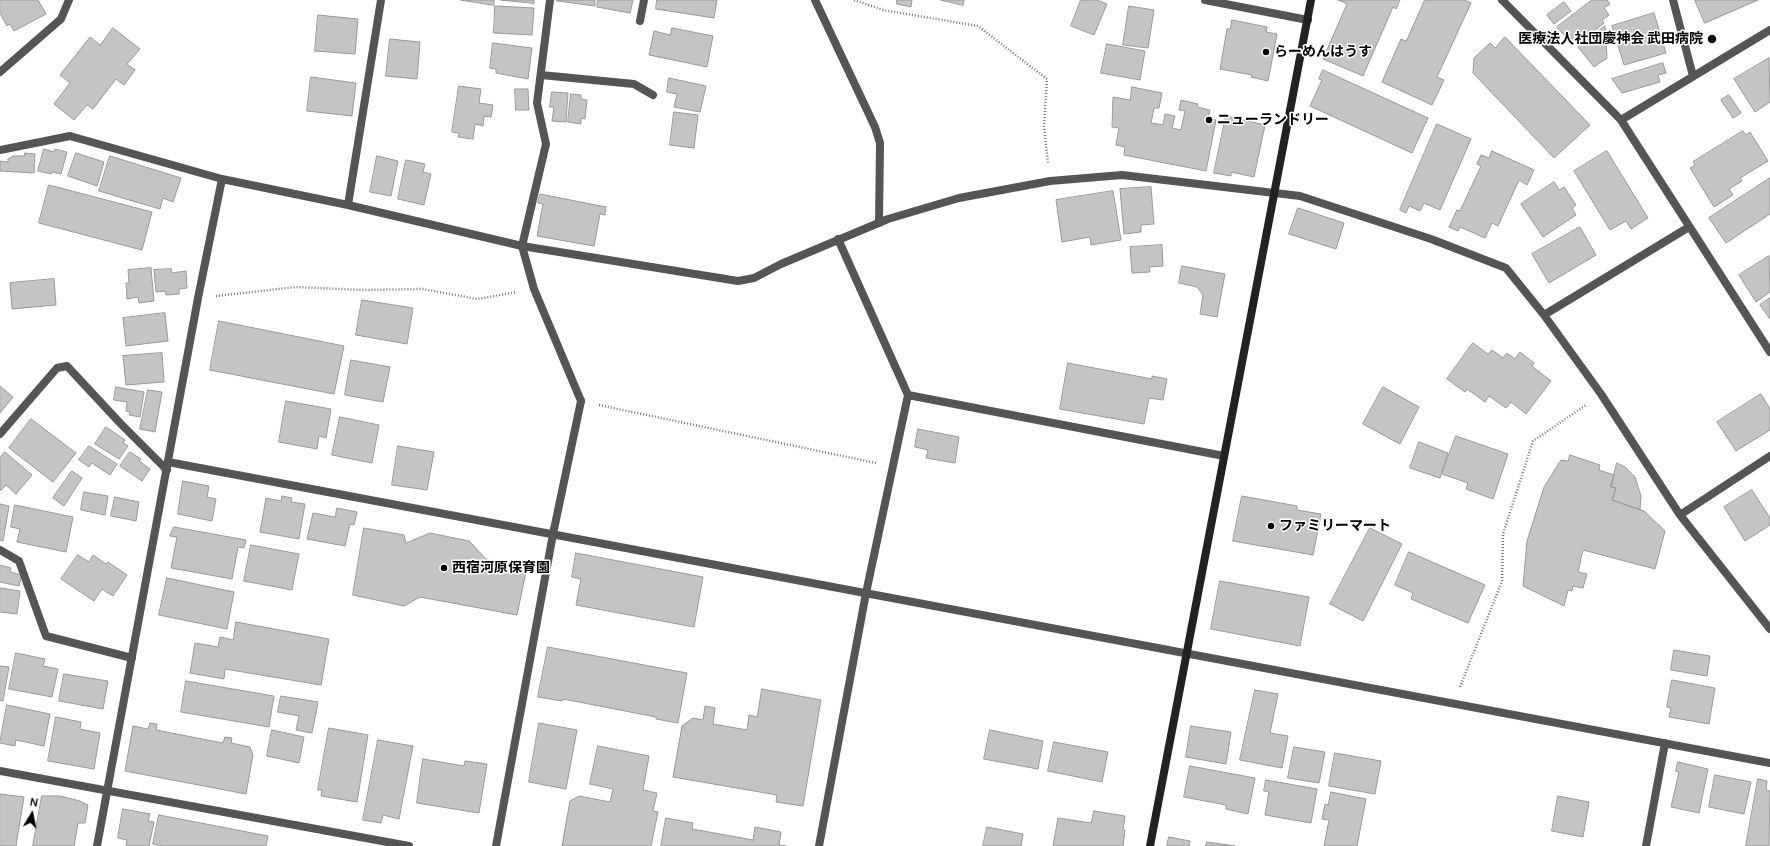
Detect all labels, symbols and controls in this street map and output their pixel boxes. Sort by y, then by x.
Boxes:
place label: 医療法人社団慶神会 武田病院 [1518,31,1703,47]
marker: 医療法人社団慶神会 武田病院 [1706,33,1718,45]
place label: らーめんはうす [1274,44,1372,60]
marker: らーめんはうす [1261,47,1271,57]
place label: ニューランドリー [1217,112,1329,128]
marker: ニューランドリー [1204,115,1214,125]
place label: ファミリーマート [1279,518,1391,534]
marker: ファミリーマート [1266,521,1276,531]
place label: 西宿河原保育園 [452,560,550,576]
marker: 西宿河原保育園 [439,563,449,573]
north arrow [12,794,52,834]
text: N [29,794,39,810]

